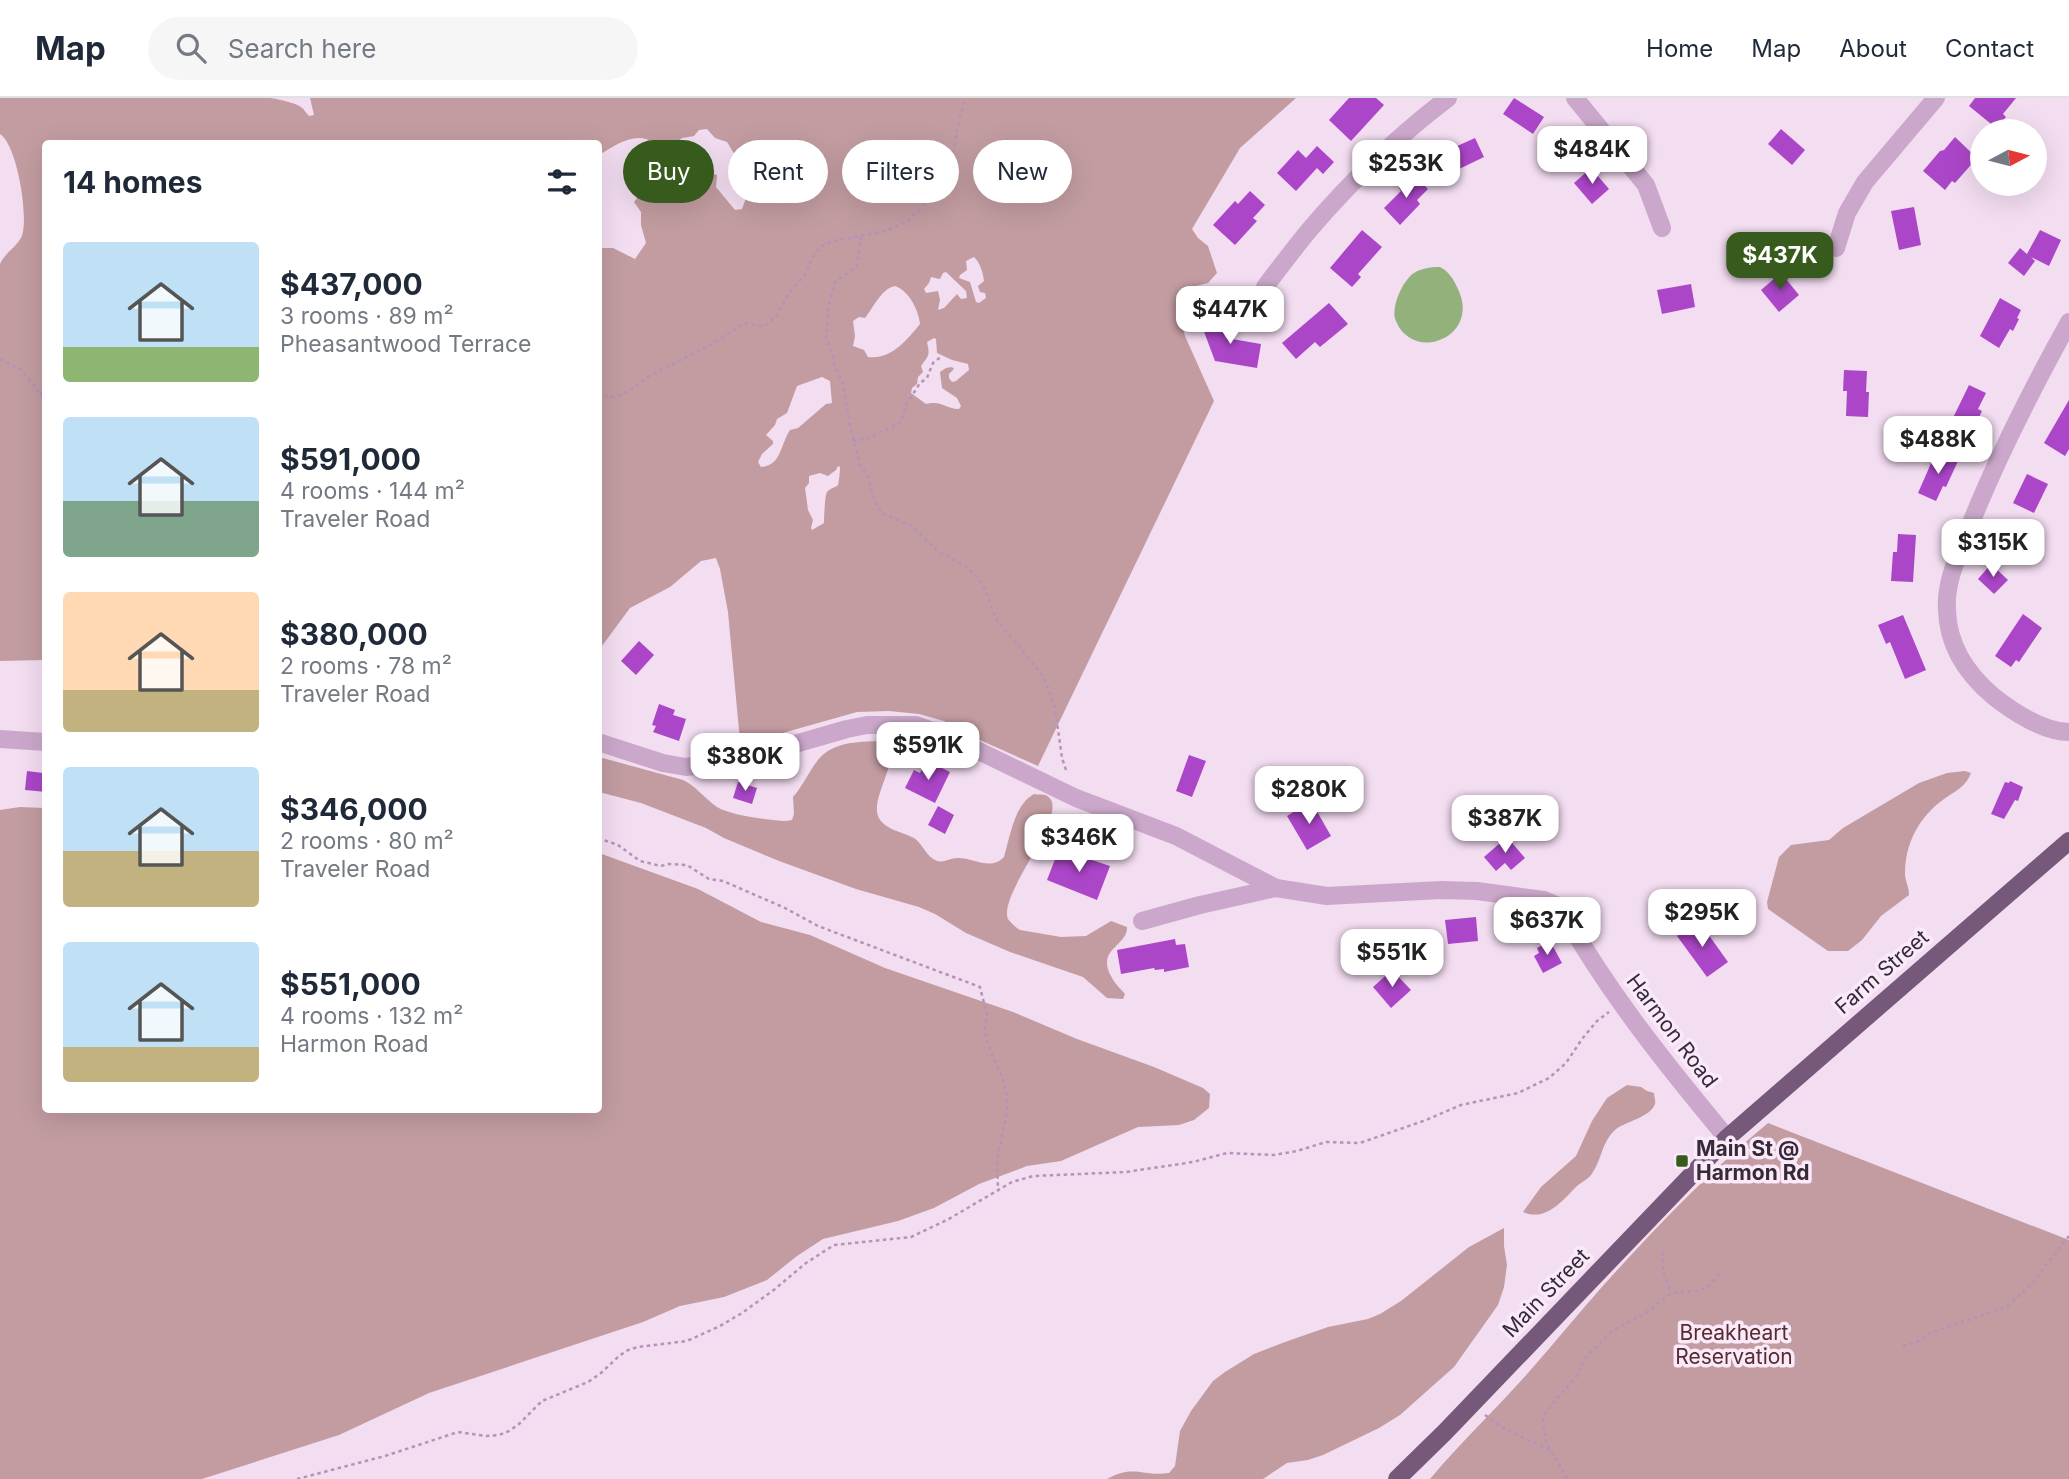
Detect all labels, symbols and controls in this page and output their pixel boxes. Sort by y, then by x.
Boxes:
search box [148,17,638,80]
text: Map [35,28,106,68]
icon: search [172,29,210,67]
text: Search here [228,33,376,64]
text: Home [1646,34,1713,63]
text: Map [1751,34,1801,63]
text: About [1839,34,1907,63]
text: Contact [1945,34,2034,63]
north arrow [1970,119,2048,196]
map controls [1970,119,2047,196]
pin: $484K [1543,126,1641,186]
text: $484K [1553,135,1631,163]
chip: Buy [623,140,714,203]
chip: Rent [728,140,828,203]
chip: Filters [842,140,959,203]
chip: New [973,140,1072,203]
pin: $253K [1357,140,1455,200]
text: $253K [1368,149,1444,177]
icon: filters [543,163,581,201]
text: 14 homes [63,164,202,200]
pin: $437K [1731,232,1829,292]
text: $437K [1742,241,1818,269]
text: $437,000 [280,266,423,302]
icon: home [119,270,203,354]
pin: $447K [1181,286,1279,346]
text: $447K [1192,295,1268,323]
text: 3 rooms · 89 m² [280,302,454,330]
text: Pheasantwood Terrace [280,330,531,358]
pin: $488K [1889,416,1987,476]
text: $488K [1899,425,1977,453]
text: $591,000 [280,441,421,477]
icon: home [119,445,203,529]
text: 4 rooms · 144 m² [280,477,465,505]
text: Traveler Road [280,505,430,533]
pin: $315K [1944,519,2042,579]
text: $315K [1957,528,2029,556]
text: $380,000 [280,616,428,652]
icon: home [119,620,203,704]
text: 2 rooms · 78 m² [280,652,452,680]
text: Traveler Road [280,680,430,708]
pin: $591K [879,722,977,782]
text: $591K [892,731,964,759]
pin: $380K [696,734,794,793]
text: $380K [707,742,783,770]
pin: $280K [1260,766,1358,826]
text: $280K [1271,775,1347,803]
text: $346,000 [280,791,428,827]
icon: home [119,795,203,879]
pin: $387K [1456,796,1554,855]
text: $387K [1468,804,1542,832]
pin: $346K [1030,814,1128,874]
text: $346K [1041,823,1117,851]
text: 2 rooms · 80 m² [280,827,454,855]
text: Traveler Road [280,855,430,883]
pin: $295K [1653,890,1751,949]
pin: $637K [1498,898,1596,957]
text: $295K [1664,898,1740,926]
text: $637K [1510,906,1584,934]
street label: Farm Street [1830,924,1934,1019]
pin: $551K [1343,930,1441,989]
text: $551K [1357,938,1427,966]
text: $551,000 [280,966,421,1002]
street label: Harmon Road [1622,969,1723,1092]
icon: home [119,970,203,1054]
text: 4 rooms · 132 m² [280,1002,463,1030]
text: Harmon Road [280,1030,429,1058]
place label: Main St @ Harmon Rd [1696,1136,1809,1185]
marker: Main St @ Harmon Rd [1674,1153,1690,1169]
street label: Main Street [1497,1243,1594,1342]
park label: Breakheart Reservation [1675,1320,1793,1369]

